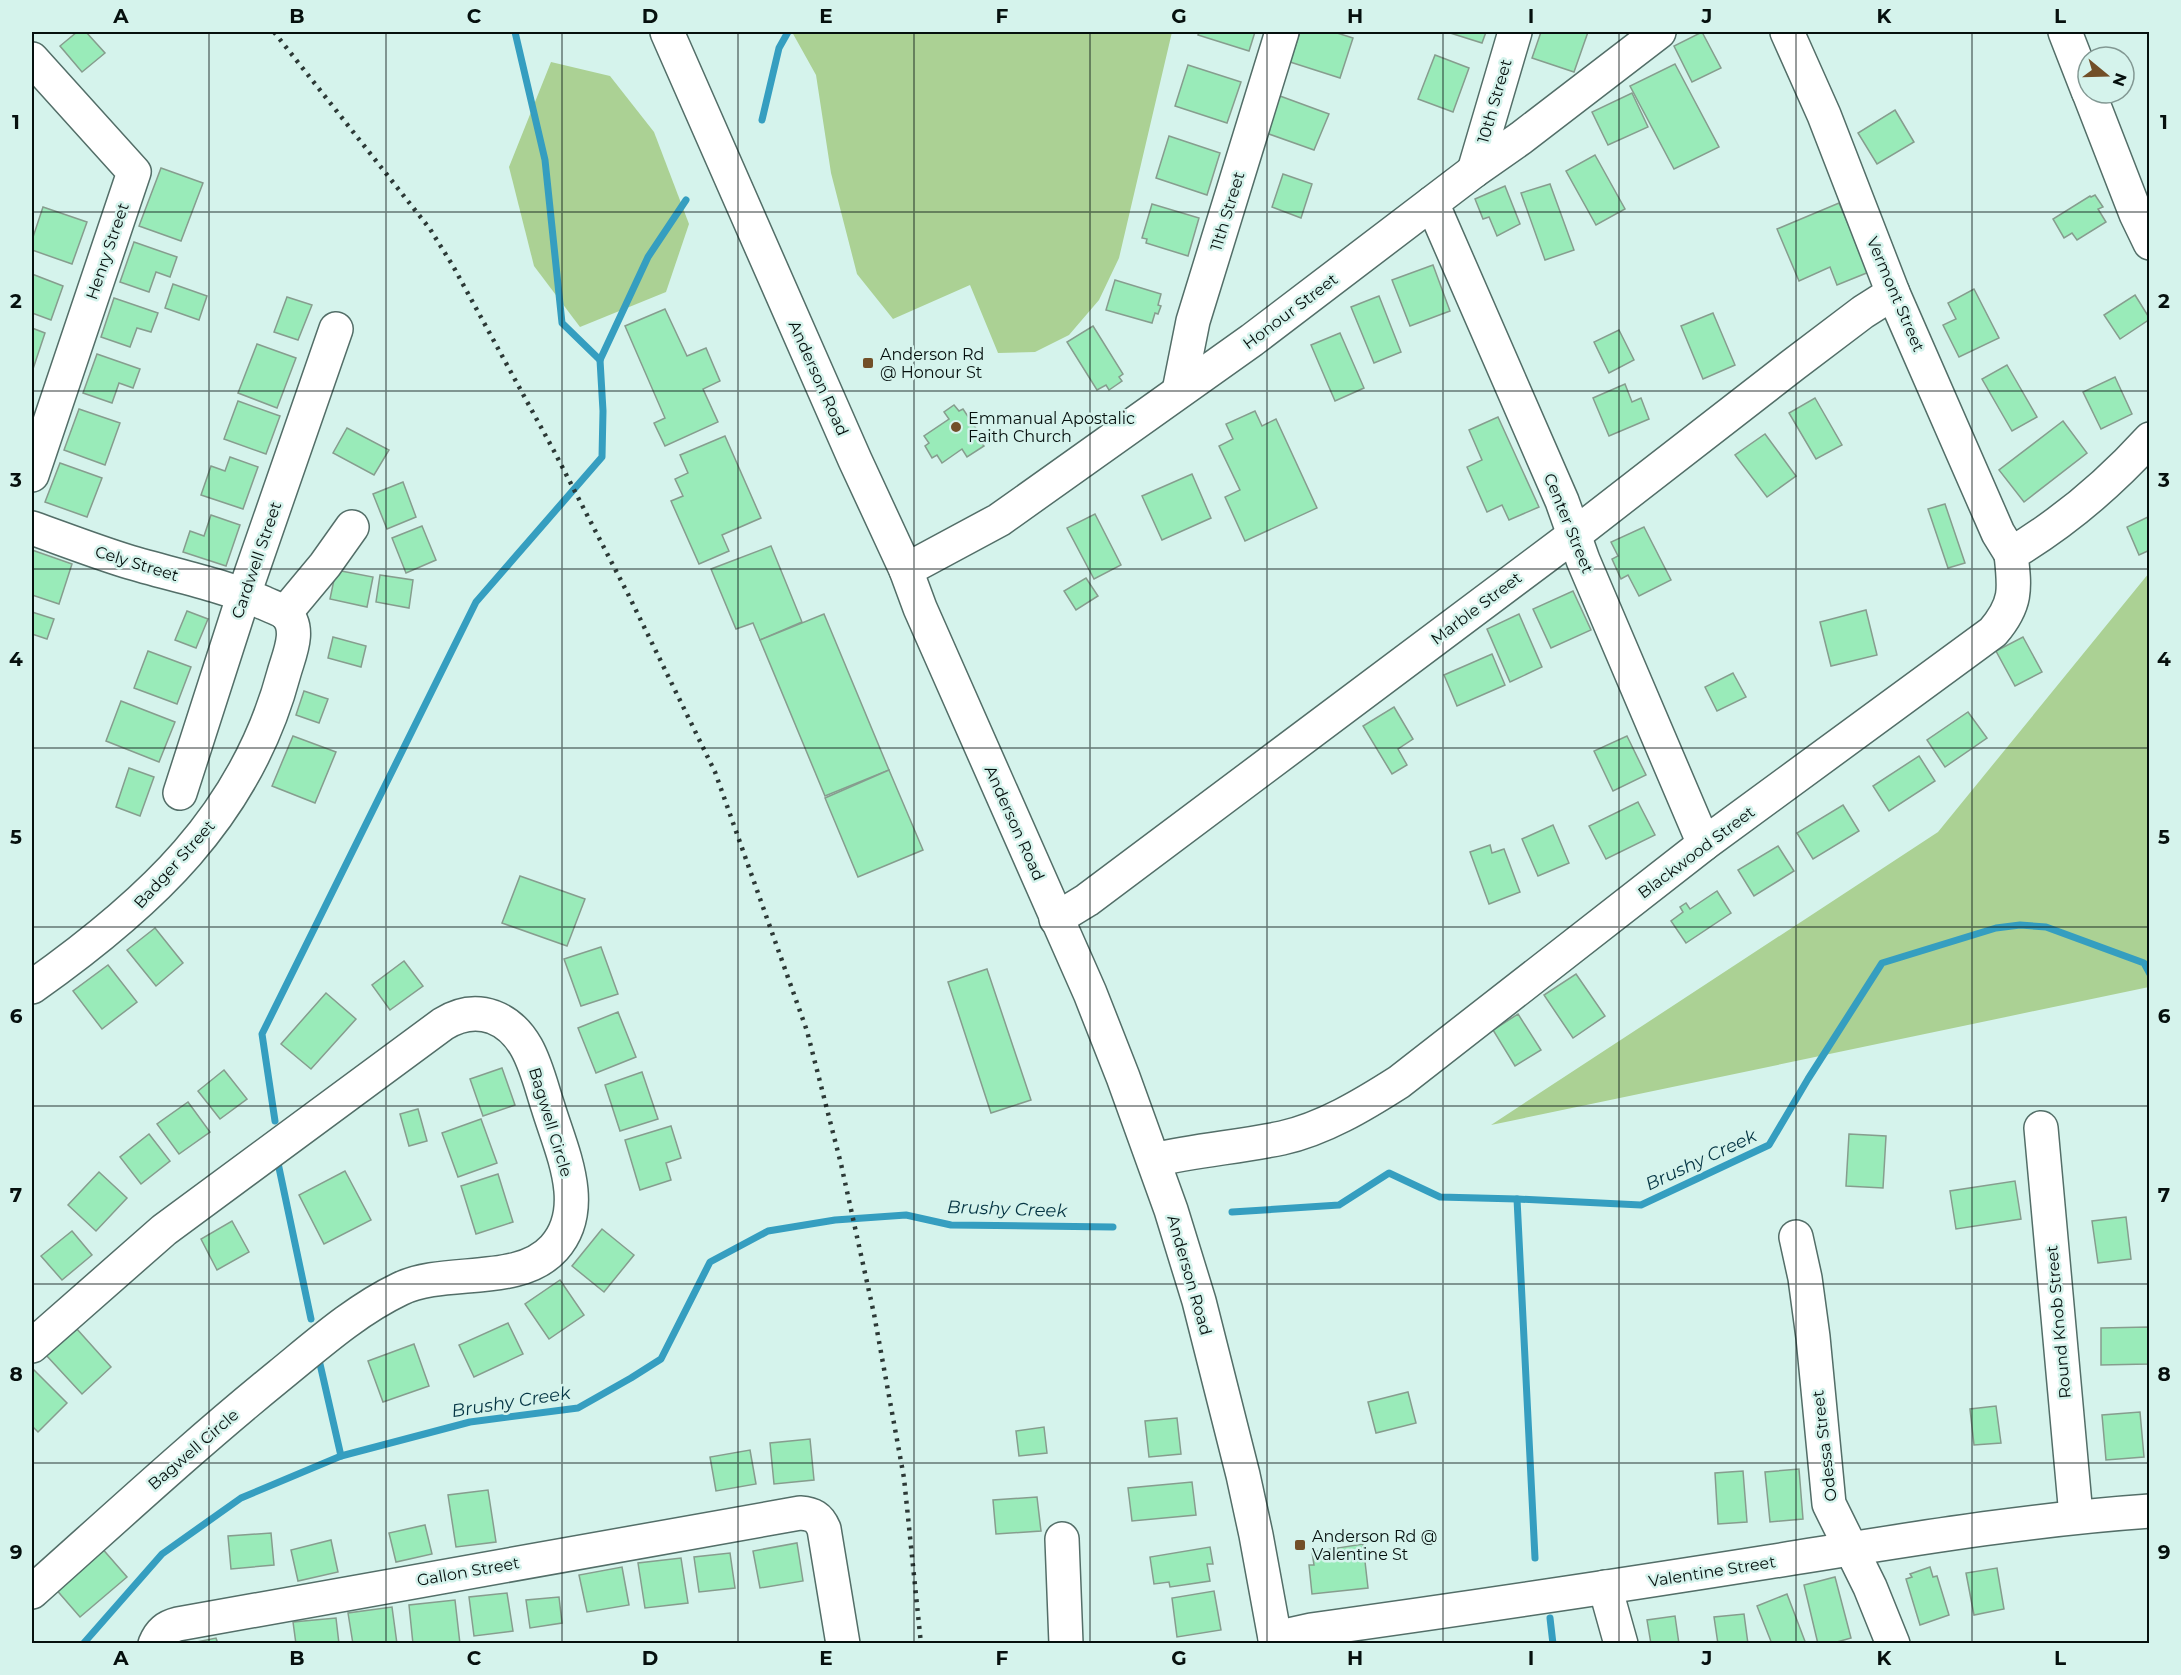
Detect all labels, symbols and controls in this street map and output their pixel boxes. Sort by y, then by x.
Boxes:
text: A [112,4,129,28]
text: B [289,4,305,28]
text: C [467,4,482,28]
text: D [642,4,658,28]
text: E [819,4,833,28]
text: F [996,4,1009,28]
text: G [1171,4,1187,28]
text: H [1347,4,1363,28]
text: I [1528,4,1534,28]
text: J [1701,4,1712,28]
text: K [1877,4,1893,28]
text: L [2054,4,2066,28]
north arrow [2076,45,2136,105]
street label: 10th Street [1473,57,1516,145]
text: N [2109,71,2131,89]
text: 1 [12,110,20,134]
text: 1 [2160,110,2168,134]
street label: 11th Street [1206,169,1249,253]
street label: Henry Street [82,200,133,302]
street label: Vermont Street [1863,234,1929,355]
street label: Honour Street [1239,269,1342,353]
text: 2 [10,289,22,313]
text: 2 [2158,289,2170,313]
street label: Anderson Road [785,318,852,439]
place label: Anderson Rd @ Honour St [880,345,984,382]
marker: Anderson Rd @ Honour St [861,356,875,370]
place label: Emmanual Apostalic Faith Church [968,409,1135,446]
marker: Emmanual Apostalic Faith Church [949,420,963,434]
text: 3 [9,468,22,492]
text: 3 [2157,468,2170,492]
street label: Center Street [1540,470,1597,576]
street label: Cardwell Street [228,499,286,621]
street label: Cely Street [93,542,181,585]
street label: Marble Street [1427,568,1526,649]
text: 4 [9,647,23,671]
text: 4 [2157,647,2171,671]
street label: Anderson Road [981,763,1048,884]
street label: Blackwood Street [1634,802,1759,902]
street label: Badger Street [130,816,219,912]
text: 5 [10,825,22,849]
text: 5 [2158,825,2170,849]
text: 6 [10,1004,23,1028]
text: 6 [2158,1004,2171,1028]
street label: Bagwell Circle [525,1065,576,1179]
water label: Brushy Creek [1642,1124,1761,1195]
text: 7 [10,1183,22,1207]
text: 7 [2158,1183,2170,1207]
water label: Brushy Creek [946,1196,1069,1222]
street label: Anderson Road [1163,1213,1216,1337]
street label: Round Knob Street [2042,1244,2075,1399]
text: 8 [9,1362,23,1386]
text: 8 [2157,1362,2171,1386]
water label: Brushy Creek [450,1382,573,1422]
street label: Odessa Street [1808,1389,1841,1502]
street label: Bagwell Circle [144,1405,242,1494]
place label: Anderson Rd @ Valentine St [1312,1527,1437,1564]
marker: Anderson Rd @ Valentine St [1293,1538,1307,1552]
text: 9 [10,1540,22,1564]
text: 9 [2158,1540,2170,1564]
street label: Valentine Street [1647,1552,1777,1591]
street label: Gallon Street [415,1553,521,1590]
text: A [112,1646,129,1670]
text: B [289,1646,305,1670]
text: C [467,1646,482,1670]
text: D [642,1646,658,1670]
text: E [819,1646,833,1670]
text: F [996,1646,1009,1670]
text: G [1171,1646,1187,1670]
text: H [1347,1646,1363,1670]
text: I [1528,1646,1534,1670]
text: J [1701,1646,1712,1670]
text: K [1877,1646,1893,1670]
text: L [2054,1646,2066,1670]

